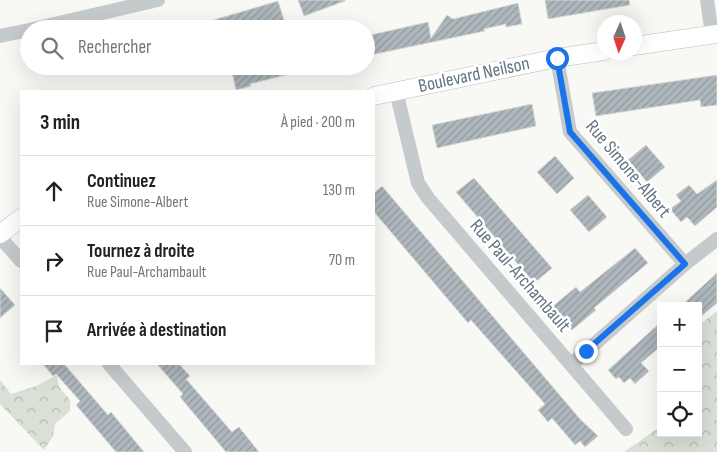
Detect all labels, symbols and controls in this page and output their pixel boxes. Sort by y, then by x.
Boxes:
north arrow [597,15,642,60]
search box [20,20,375,75]
icon: search [38,34,66,62]
text: Rechercher [78,36,152,59]
route start [546,47,569,70]
street label: Boulevard Neilson [416,52,532,98]
text: 3 min [40,110,80,135]
text: À pied · 200 m [281,113,355,132]
street label: Rue Simone-Albert [580,115,676,223]
text: Continuez [87,170,156,193]
icon: ahead [40,177,68,205]
text: 130 m [323,181,355,200]
text: Rue Simone-Albert [87,193,188,212]
street label: Rue Paul-Archambault [465,215,575,337]
text: Tournez à droite [87,240,195,263]
icon: right [40,247,68,275]
text: 70 m [329,251,355,270]
text: Rue Paul-Archambault [87,263,207,282]
map controls [657,302,702,437]
button: + [657,302,702,347]
icon: arrive [40,317,68,345]
text: Arrivée à destination [87,319,227,342]
route end [575,340,598,363]
button: − [657,347,702,392]
button: locate [657,392,702,437]

